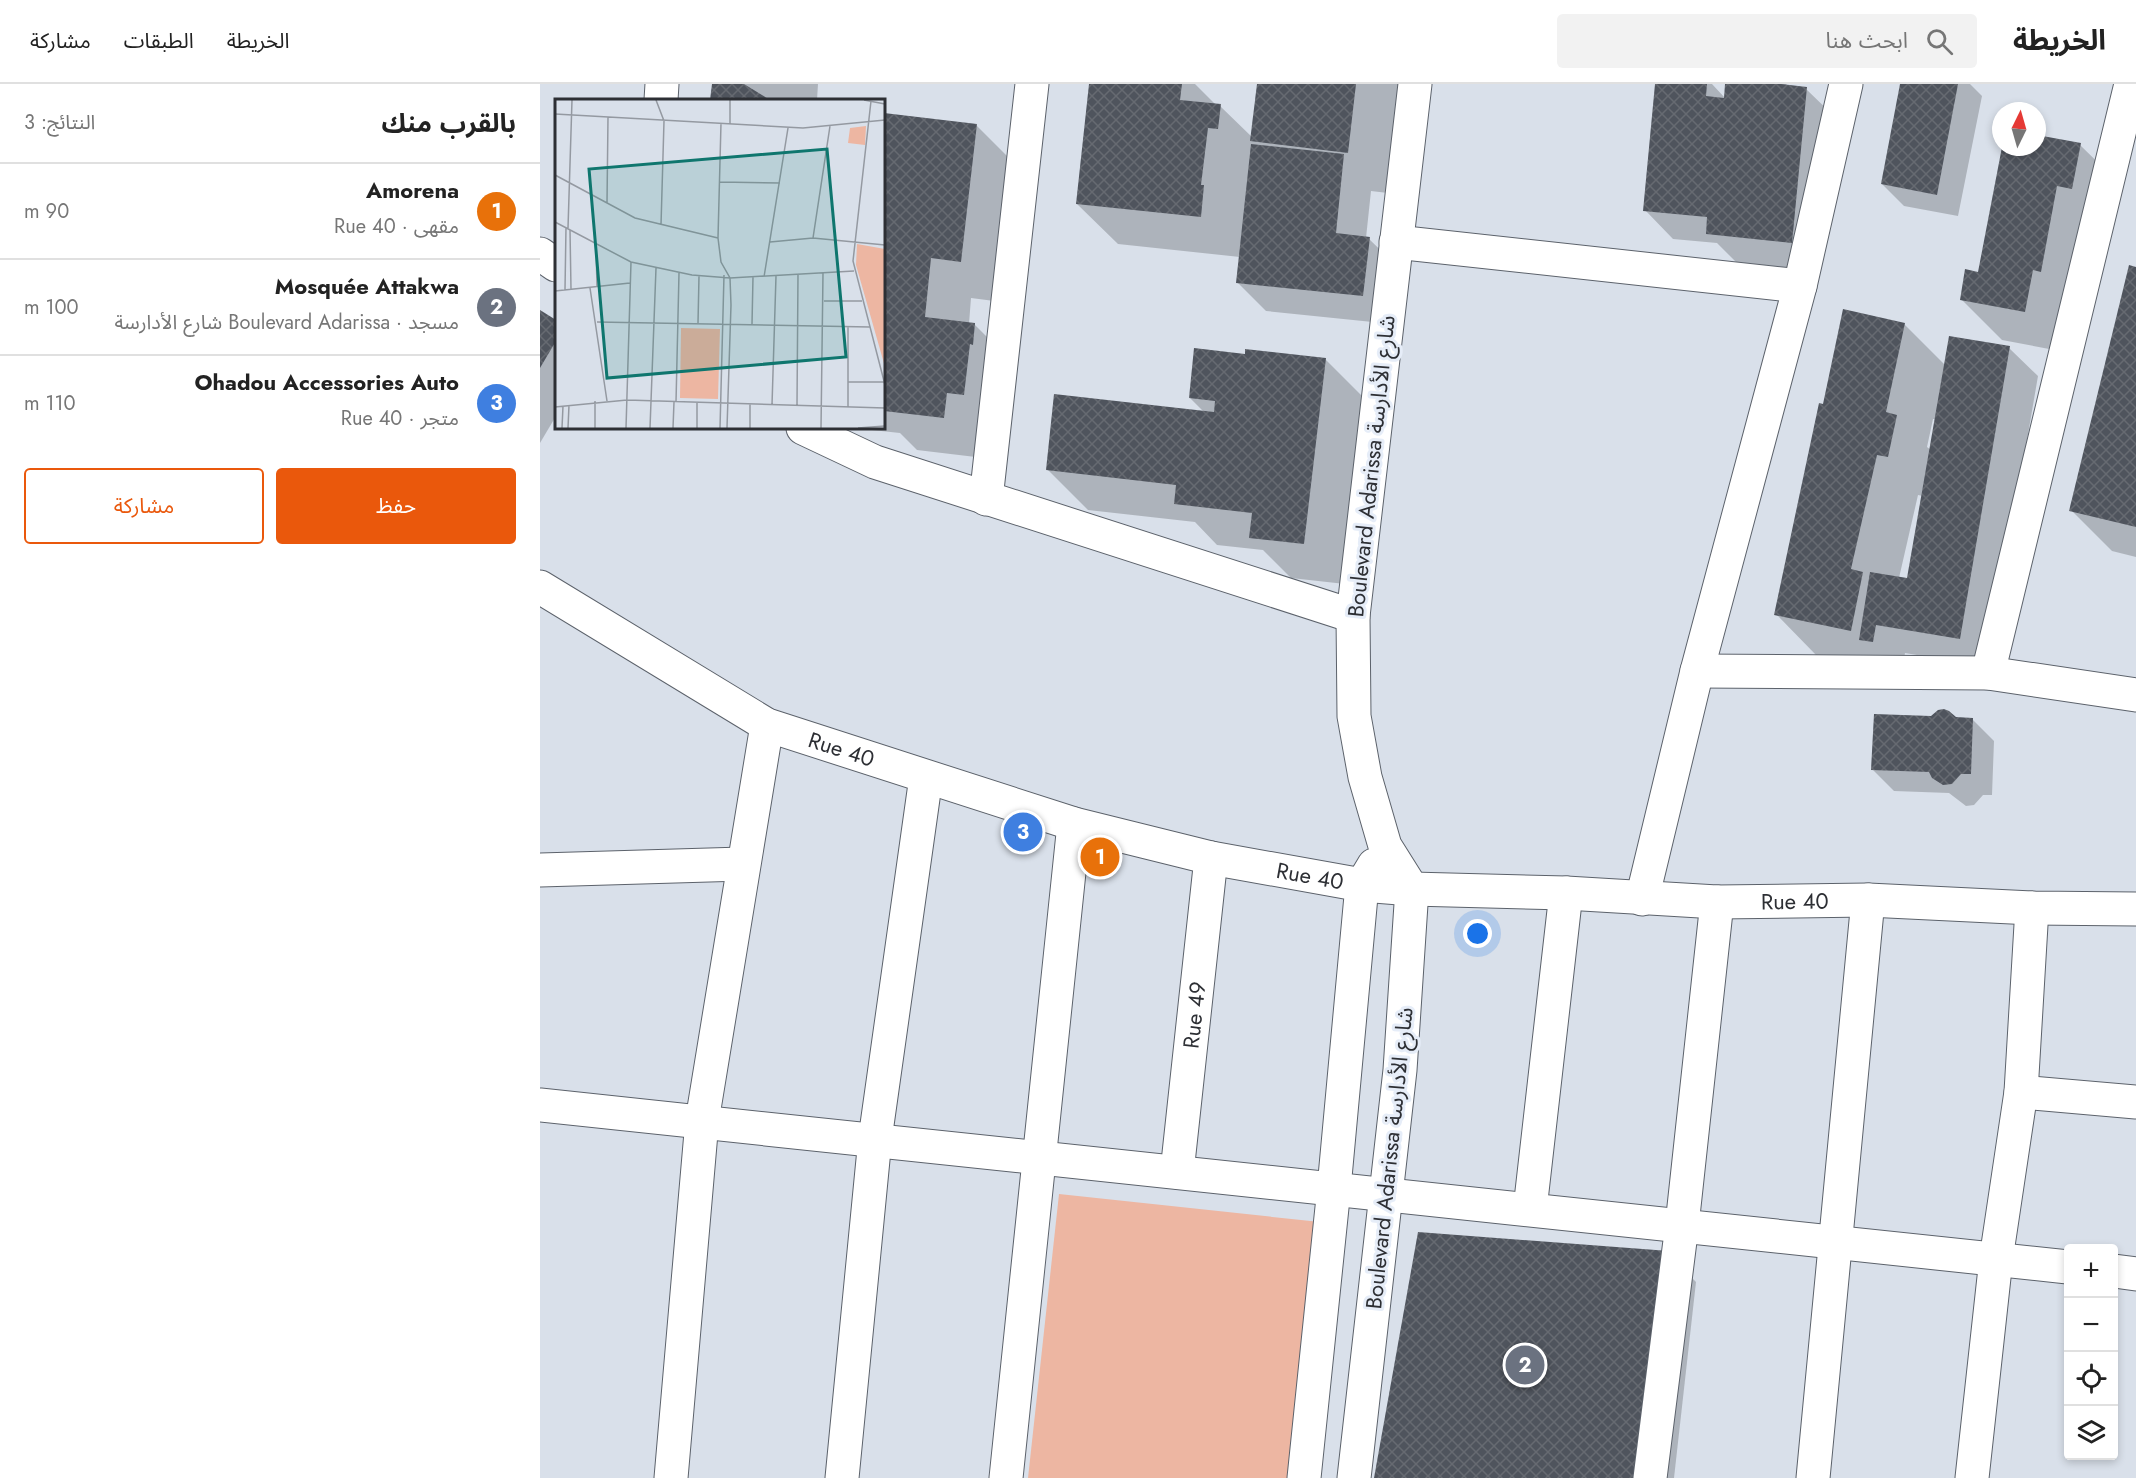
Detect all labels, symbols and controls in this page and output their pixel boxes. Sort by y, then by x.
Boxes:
search box [1557,14,1977,68]
text: الخريطة [2013,20,2106,61]
text: ابحث هنا [1826,24,1908,56]
icon: search [1923,25,1956,58]
text: مشاركة [30,26,91,56]
text: الطبقات [124,26,194,56]
text: الخريطة [227,26,290,56]
inset map [555,99,885,429]
north arrow [1992,102,2046,156]
text: بالقرب منك [381,104,516,142]
text: النتائج: 3 [24,108,95,137]
text: Amorena [366,174,459,206]
text: 90 m [24,197,69,226]
text: 1 [491,197,502,226]
text: مقهى · Rue 40 [334,212,459,241]
text: Mosquée Attakwa [275,270,459,302]
text: 100 m [24,293,79,322]
text: 2 [490,293,503,322]
text: مسجد · Boulevard Adarissa شارع الأدارسة [114,308,459,337]
street label: Boulevard Adarissa شارع الأدارسة [1339,314,1404,619]
text: Ohadou Accessories Auto [194,366,459,398]
text: 110 m [24,389,76,418]
text: 3 [490,389,503,418]
text: متجر · Rue 40 [341,404,459,433]
button: مشاركة [24,468,264,544]
button: حفظ [276,468,516,544]
street label: Rue 40 [804,723,879,775]
pin: 3 [1004,810,1042,855]
pin: 1 [1080,834,1120,880]
street label: Rue 40 [1274,854,1346,897]
street label: Rue 40 [1761,885,1829,917]
your location [1463,919,1492,948]
street label: Rue 49 [1174,980,1214,1050]
street label: Boulevard Adarissa شارع الأدارسة [1357,1006,1422,1311]
map controls [2064,1244,2118,1460]
button: + [2064,1244,2118,1298]
button: − [2064,1298,2118,1352]
pin: 2 [1506,1342,1544,1388]
button: locate [2064,1352,2118,1406]
button: layers [2064,1406,2118,1460]

